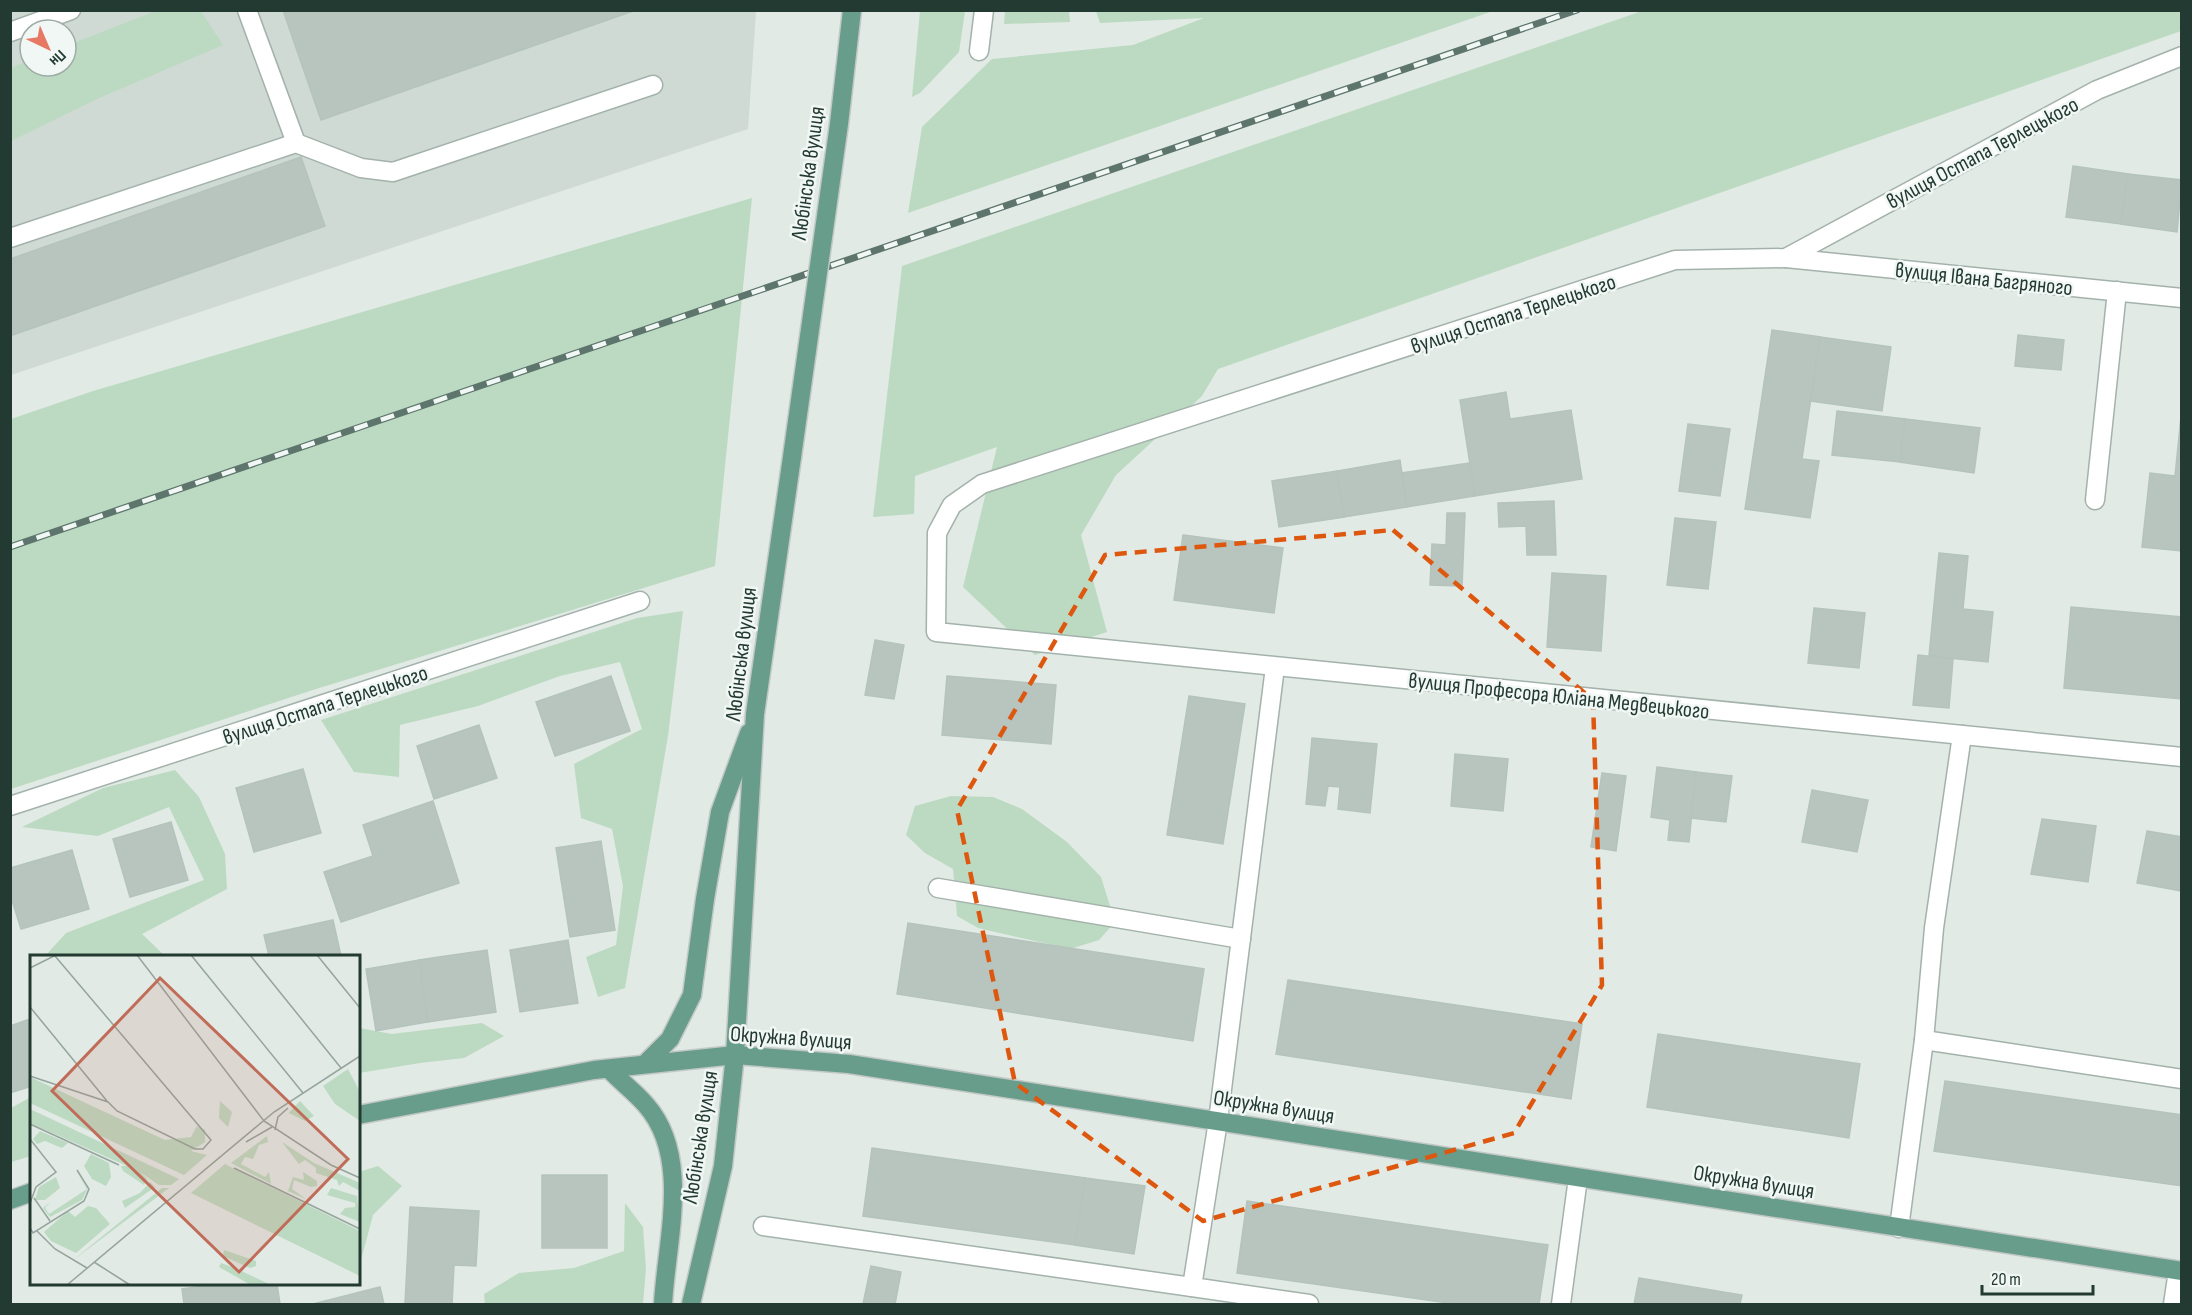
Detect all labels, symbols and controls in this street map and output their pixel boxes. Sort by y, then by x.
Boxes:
north arrow [18,18,78,78]
text: Пн [45,45,70,70]
street label: вулиця Остапа Терлецького [1882,91,2083,215]
street label: Любінська вулиця [786,105,831,243]
street label: вулиця Івана Багряного [1894,257,2074,302]
street label: вулиця Остапа Терлецького [1408,269,1619,360]
street label: Любінська вулиця [720,586,763,723]
street label: вулиця Остапа Терлецького [220,660,431,751]
street label: вулиця Професора Юліана Медвецького [1407,667,1711,726]
inset map [30,955,360,1285]
street label: Окружна вулиця [729,1021,853,1056]
street label: Любінська вулиця [676,1069,724,1207]
street label: Окружна вулиця [1211,1085,1336,1130]
street label: Окружна вулиця [1691,1160,1816,1205]
scale bar [1982,1258,2093,1296]
text: 20 m [1991,1269,2021,1290]

